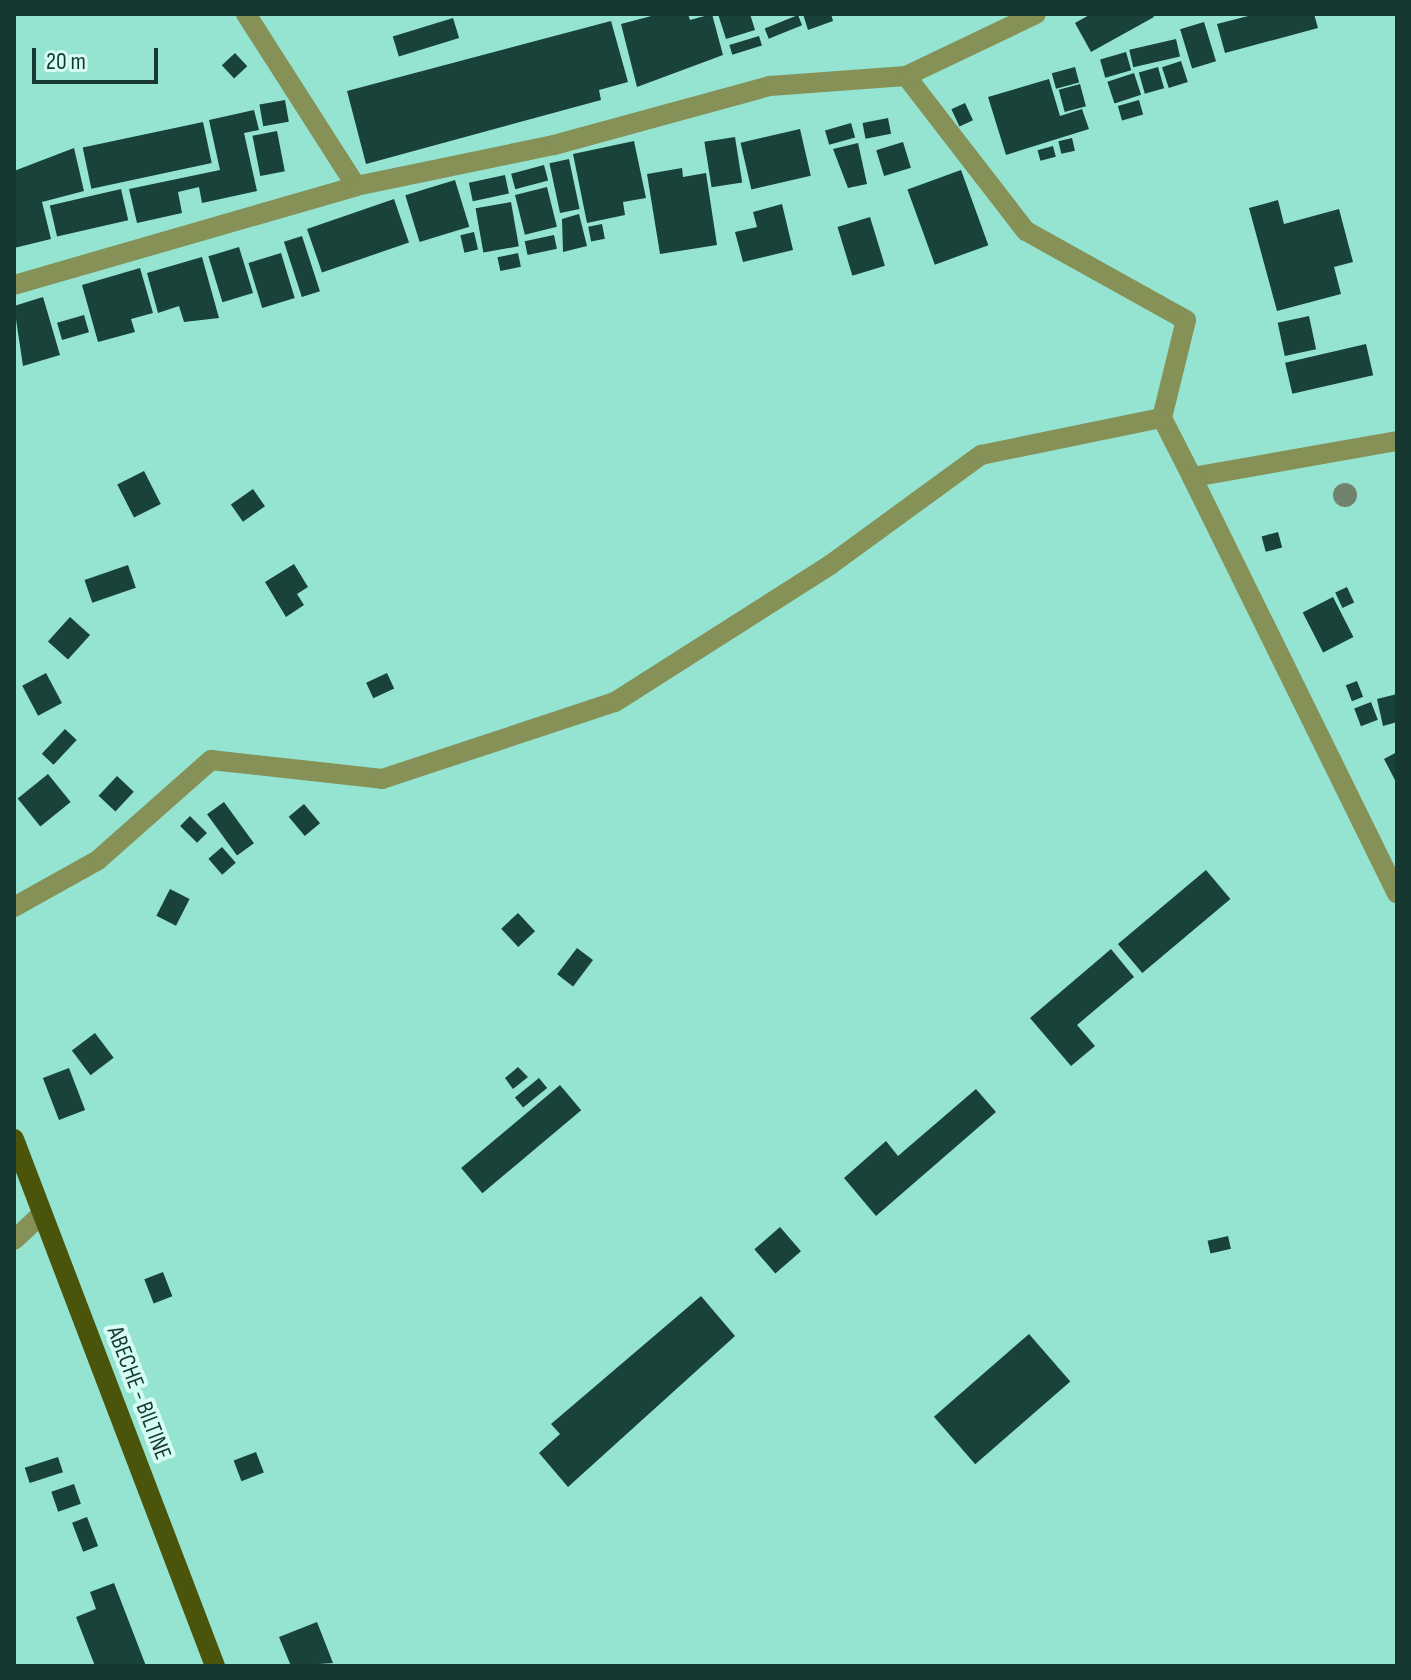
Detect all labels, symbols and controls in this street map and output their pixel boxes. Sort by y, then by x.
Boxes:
scale bar [36,32,162,82]
text: 20 m [46,47,86,76]
street label: ABECHE - BILTINE [100,1322,178,1464]

